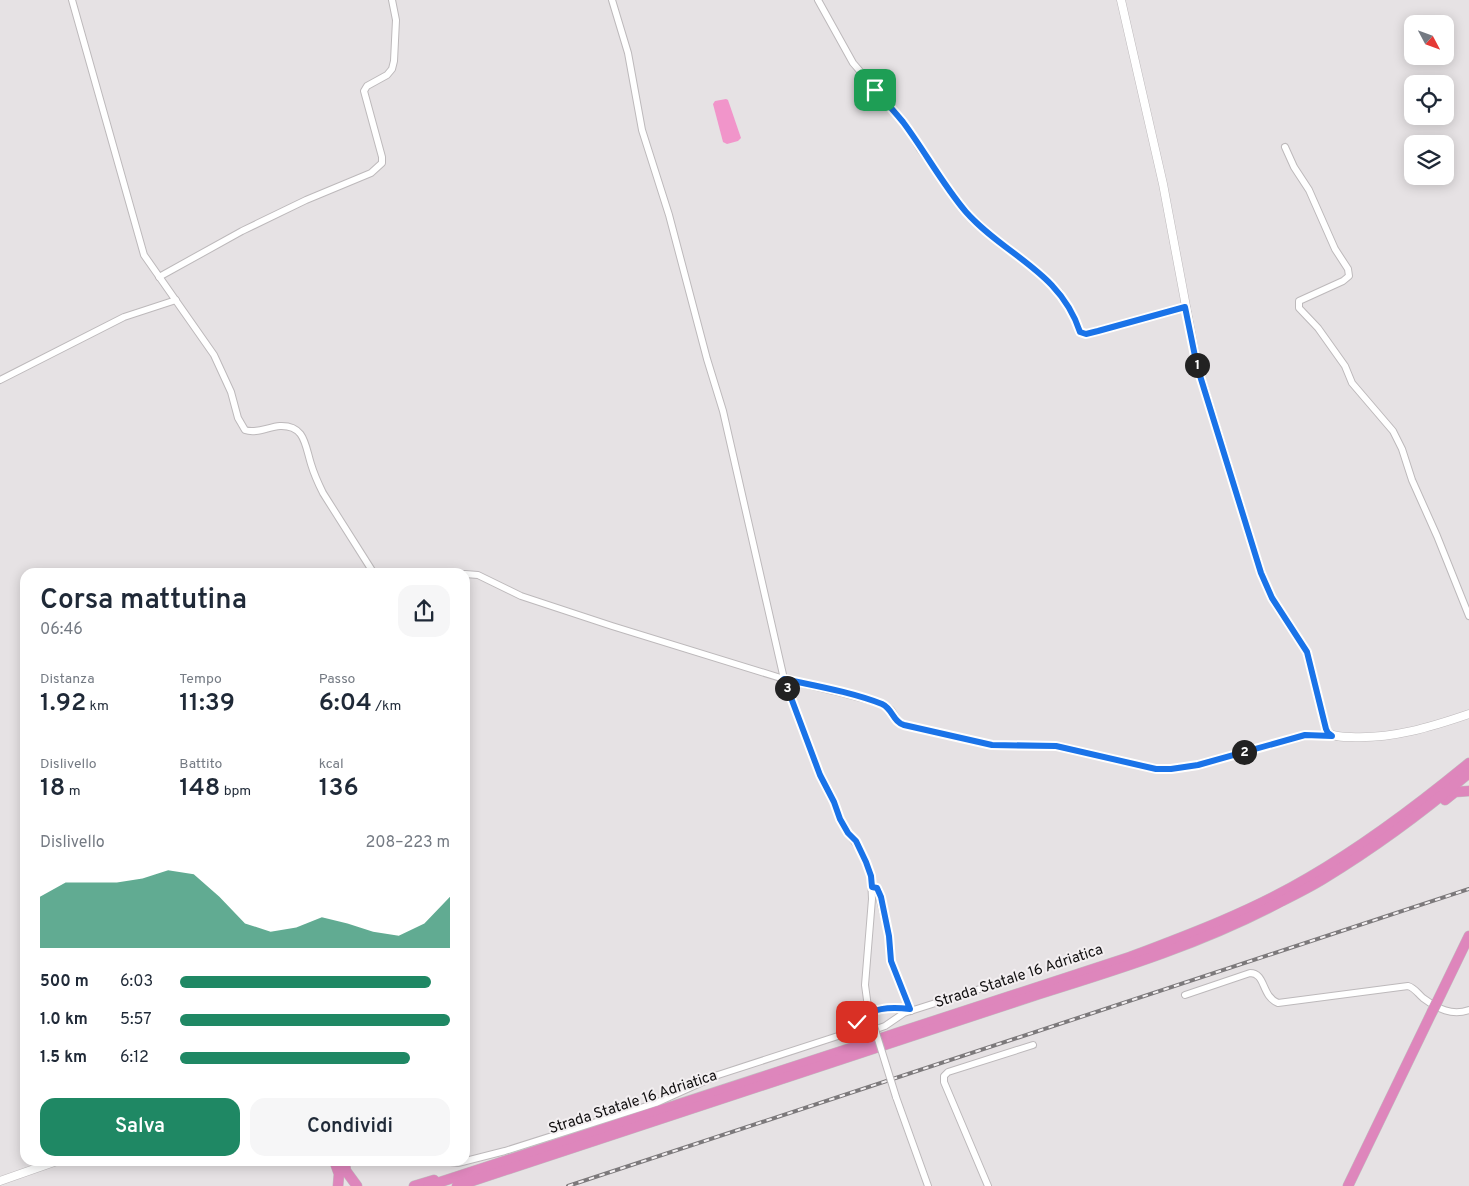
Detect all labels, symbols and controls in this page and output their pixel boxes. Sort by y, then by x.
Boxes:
north arrow [1404,15,1454,65]
map controls [1404,15,1454,185]
pin [854,69,896,111]
button: locate [1404,75,1454,125]
icon: arrive [861,76,889,104]
button: layers [1404,135,1454,185]
pin: 1 [1184,352,1210,378]
text: 1 [1195,357,1200,374]
text: Corsa mattutina [40,583,247,619]
button: share [398,585,450,637]
text: 06:46 [40,620,83,640]
text: Distanza [40,671,95,688]
text: Tempo [179,671,222,688]
text: Passo [319,671,355,688]
pin: 3 [774,676,800,700]
text: 3 [783,680,792,697]
text: 1.92 [40,688,86,720]
text: 11:39 [179,688,235,720]
text: 6:04 [319,688,372,720]
text: km [86,698,109,715]
text: /km [372,698,401,715]
pin: 2 [1232,740,1256,764]
text: 2 [1240,744,1249,761]
text: Dislivello [40,756,97,773]
text: Battito [179,756,222,773]
text: kcal [319,756,344,773]
text: 18 [40,773,65,805]
text: 148 [179,773,220,805]
text: 136 [319,773,359,805]
text: m [65,783,81,800]
text: bpm [220,783,251,800]
text: Dislivello [40,833,105,853]
text: 208–223 m [366,833,450,853]
street label: Strada Statale 16 Adriatica [932,941,1106,1013]
text: 500 m [40,972,89,992]
text: 6:03 [120,972,153,992]
pin [836,1001,878,1043]
icon: check [843,1008,871,1036]
text: 1.0 km [40,1010,88,1030]
text: 5:57 [120,1010,152,1030]
text: 1.5 km [40,1048,87,1068]
text: 6:12 [120,1048,149,1068]
street label: Strada Statale 16 Adriatica [546,1067,720,1139]
button: Salva [40,1098,240,1156]
button: Condividi [250,1098,450,1156]

